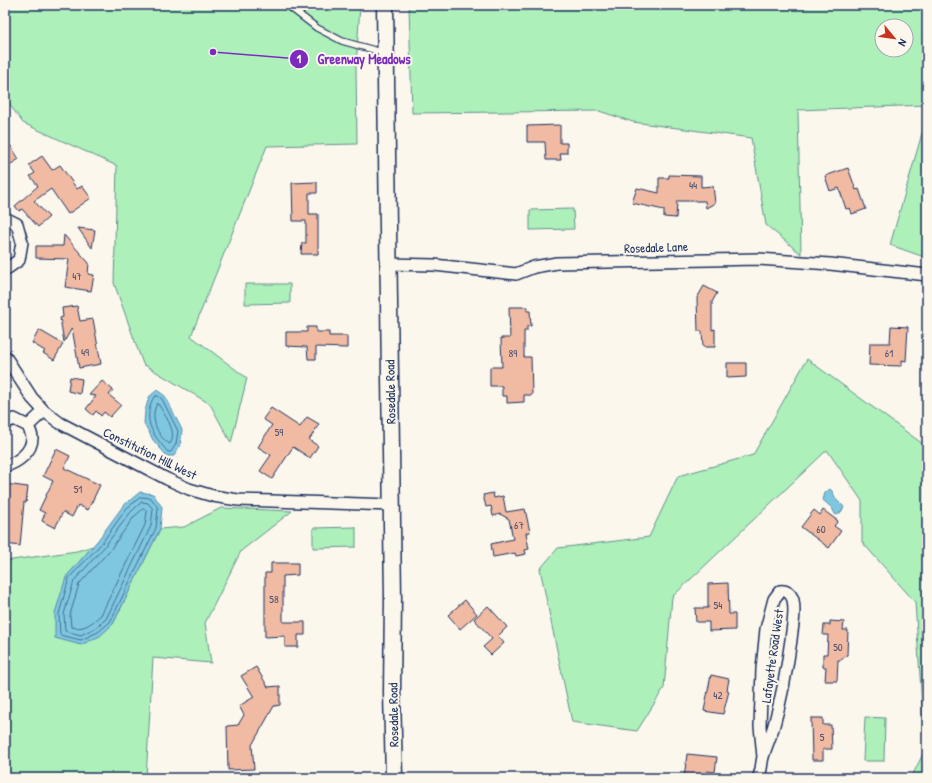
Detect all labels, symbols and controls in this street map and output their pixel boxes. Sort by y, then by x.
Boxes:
north arrow [874,18,914,58]
text: N [895,37,910,49]
callout: Greenway Meadows [289,46,418,72]
text: Greenway Meadows [317,49,411,70]
text: 1 [297,50,302,67]
house number: 44 [689,178,697,192]
street label: Rosedale Lane [624,237,688,257]
house number: 47 [72,269,82,283]
house number: 49 [81,345,89,359]
house number: 89 [509,346,517,360]
house number: 61 [885,346,893,360]
street label: Rosedale Road [380,360,400,424]
street label: Constitution Hill West [100,423,200,484]
house number: 59 [275,425,283,439]
house number: 51 [74,482,82,496]
house number: 67 [514,518,524,532]
house number: 60 [816,522,826,536]
house number: 58 [269,592,279,606]
house number: 54 [714,598,722,612]
street label: Lafayette Road West [757,607,788,704]
house number: 50 [833,640,843,654]
street label: Rosedale Road [383,683,403,747]
house number: 42 [713,688,723,702]
house number: 5 [820,730,825,744]

